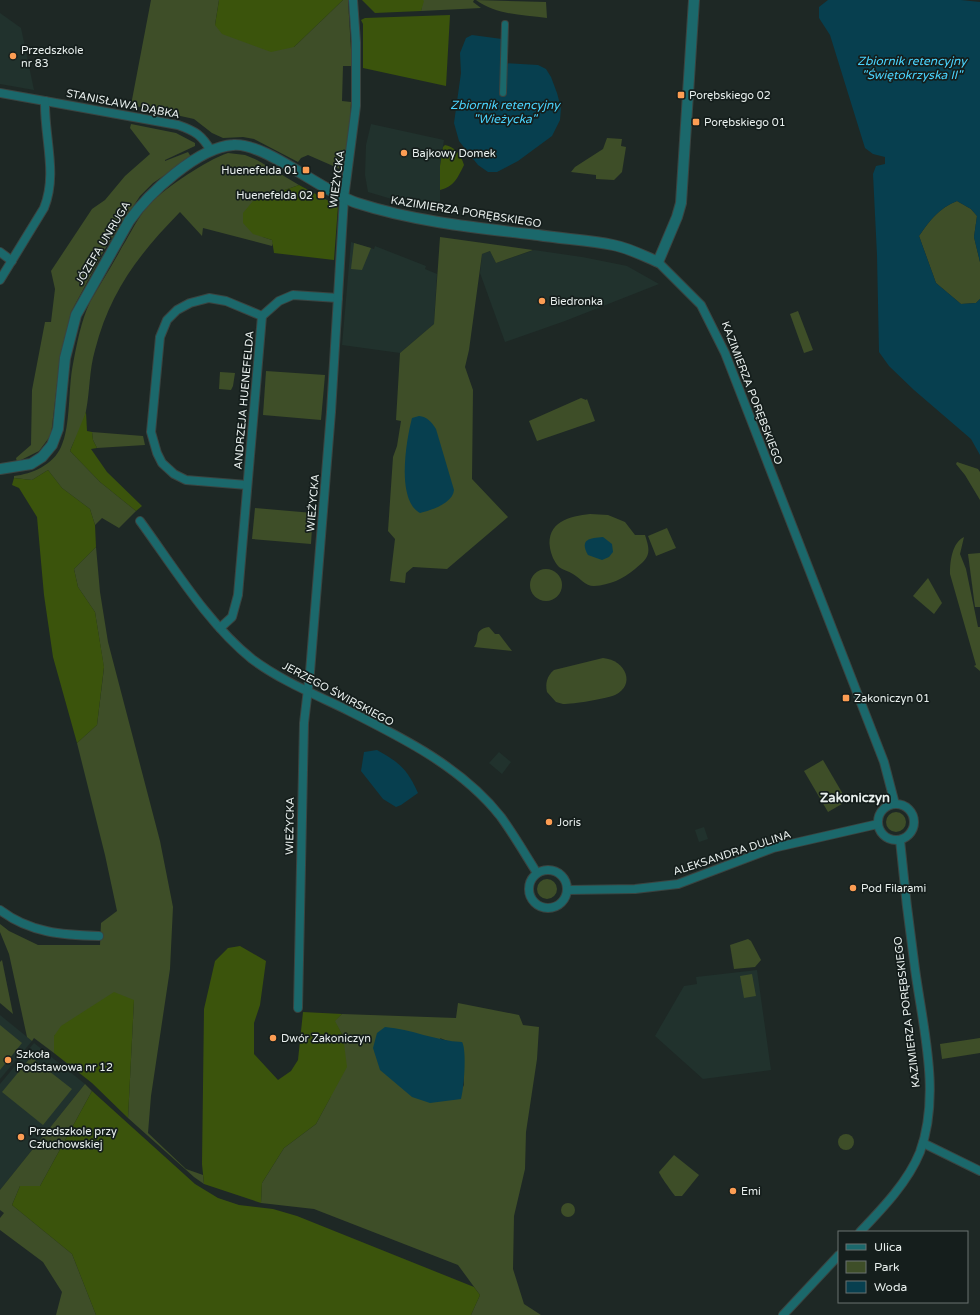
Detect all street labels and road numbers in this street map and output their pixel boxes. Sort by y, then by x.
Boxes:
street label: STANISŁAWA DĄBKA [65,87,181,121]
street label: WIEŻYCKA [327,149,347,209]
street label: KAZIMIERZA PORĘBSKIEGO [390,194,542,230]
street label: JÓZEFA UNRUGA [72,198,133,287]
street label: KAZIMIERZA PORĘBSKIEGO [719,319,785,467]
street label: ANDRZEJA HUENEFELDA [231,330,257,470]
street label: WIEŻYCKA [304,474,322,532]
street label: JERZEGO ŚWIRSKIEGO [280,658,396,729]
street label: WIEŻYCKA [283,797,297,855]
street label: ALEKSANDRA DULINA [671,828,793,878]
street label: KAZIMIERZA PORĘBSKIEGO [891,935,923,1088]

